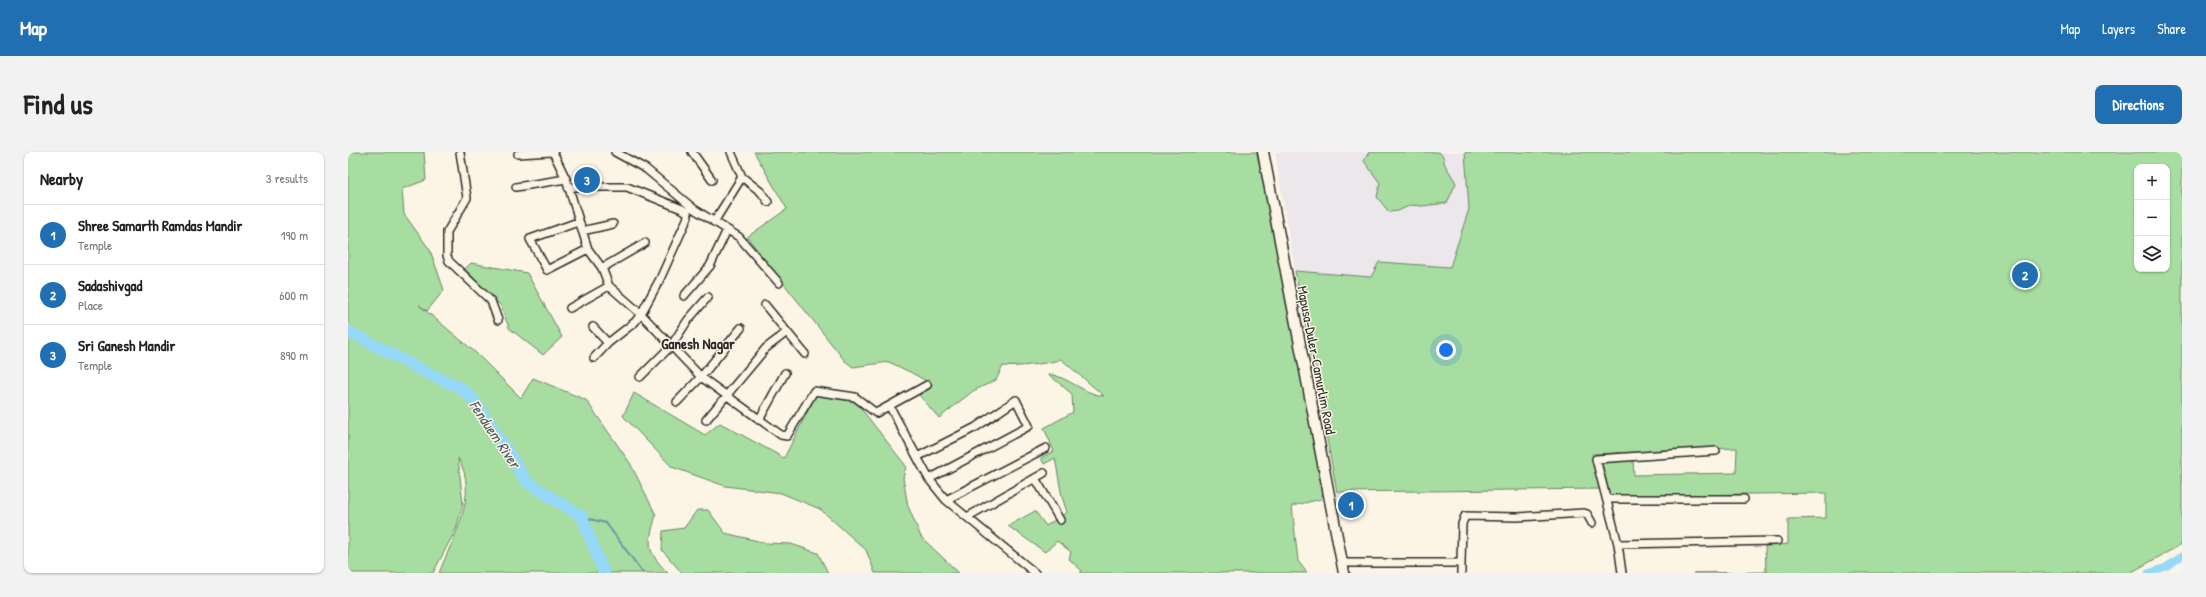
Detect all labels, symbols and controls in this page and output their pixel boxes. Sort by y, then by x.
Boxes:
text: Map [20,15,47,41]
text: Map [2060,19,2080,38]
text: Layers [2102,19,2135,38]
text: Share [2157,19,2186,38]
text: Find us [24,85,93,123]
button: Directions [2095,85,2182,124]
map controls [2134,164,2170,272]
button: + [2134,164,2170,200]
pin: 3 [574,165,600,195]
text: Nearby [40,167,83,190]
text: 3 results [266,169,308,187]
button: − [2134,200,2170,236]
text: Shree Samarth Ramdas Mandir [78,215,242,236]
text: 1 [51,226,55,244]
text: 190 m [281,226,308,244]
text: Temple [78,236,112,254]
button: layers [2134,236,2170,272]
pin: 2 [2012,260,2038,290]
text: Sadashivgad [78,275,142,296]
street label: Mapusa-Duler-Camurlim Road [1292,284,1341,437]
text: 2 [50,286,56,304]
text: 600 m [279,286,308,304]
text: Place [78,296,103,314]
district label: Ganesh Nagar [661,333,735,355]
text: Sri Ganesh Mandir [78,335,175,356]
your location [1436,340,1456,360]
text: 3 [50,346,56,364]
text: 890 m [280,346,308,364]
text: Temple [78,356,112,374]
water label: Fenduem River [465,396,527,474]
pin: 1 [1338,490,1364,520]

